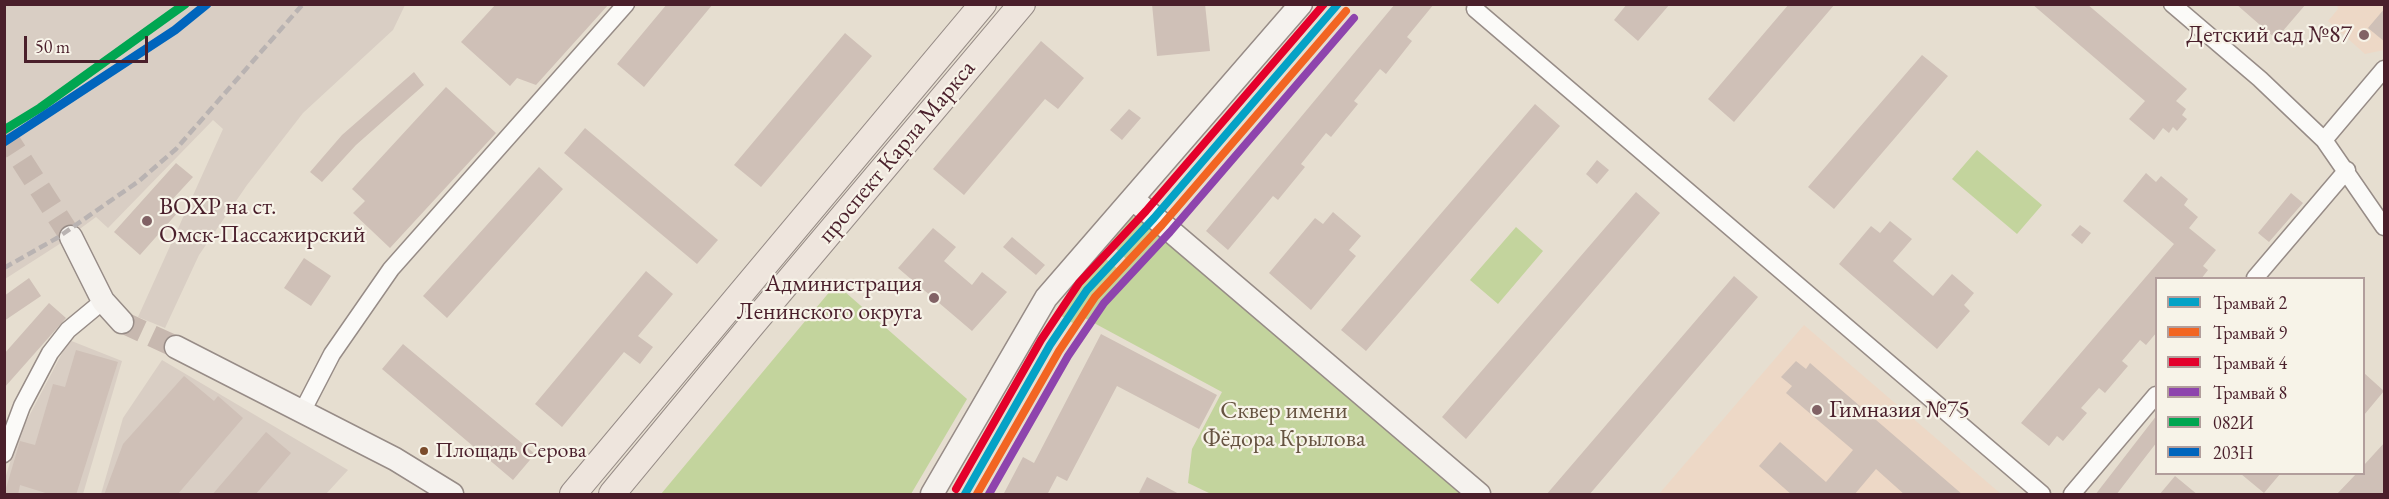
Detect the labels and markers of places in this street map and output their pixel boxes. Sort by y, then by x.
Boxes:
place label: Детский сад №87 [2186,21,2352,49]
marker: Детский сад №87 [2357,28,2371,42]
place label: ВОХР на ст. Омск-Пассажирский [159,193,365,249]
marker: ВОХР на ст. Омск-Пассажирский [140,214,154,228]
place label: Администрация Ленинского округа [737,270,922,326]
marker: Администрация Ленинского округа [927,291,941,305]
place label: Гимназия №75 [1829,396,1970,424]
marker: Гимназия №75 [1810,403,1824,417]
place label: Площадь Серова [435,438,587,464]
marker: Площадь Серова [418,445,430,457]

